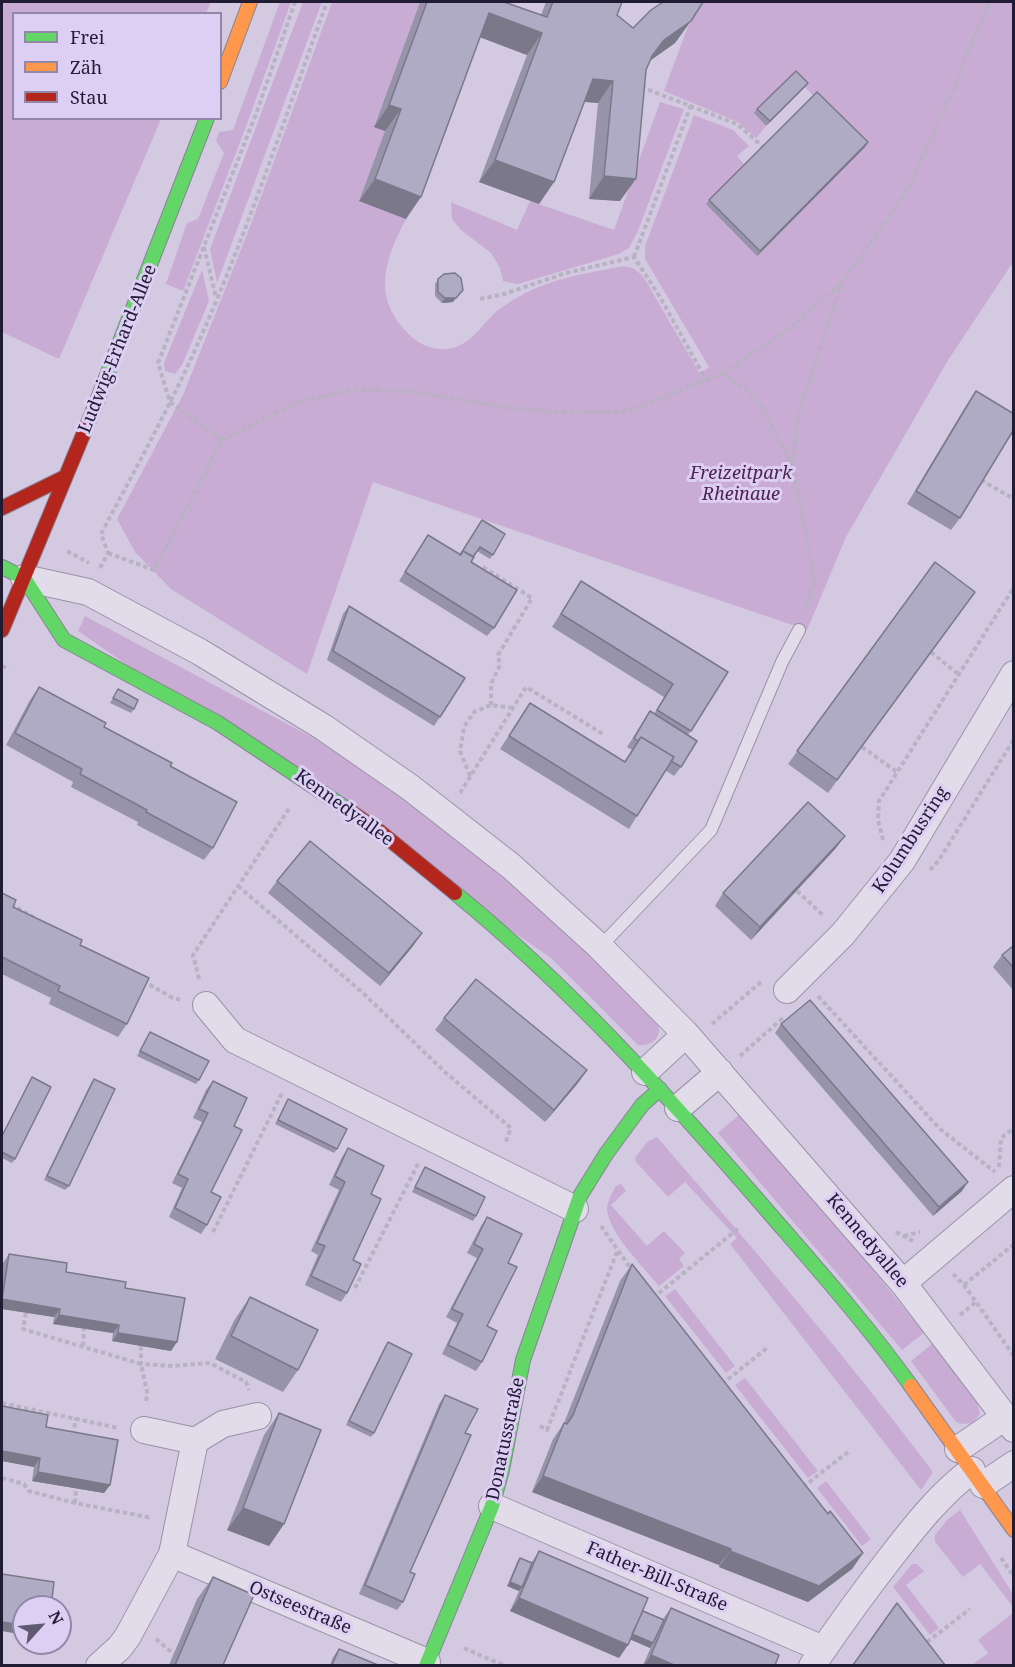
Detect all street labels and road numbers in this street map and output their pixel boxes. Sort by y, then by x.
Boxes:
street label: Ludwig-Erhard-Allee [74,262,162,436]
street label: Kennedyallee [291,765,397,851]
street label: Kolumbusring [869,783,953,897]
street label: Kennedyallee [821,1189,913,1293]
street label: Donatusstraße [482,1376,530,1502]
street label: Father-Bill-Straße [583,1537,731,1617]
street label: Ostseestraße [246,1577,354,1639]

